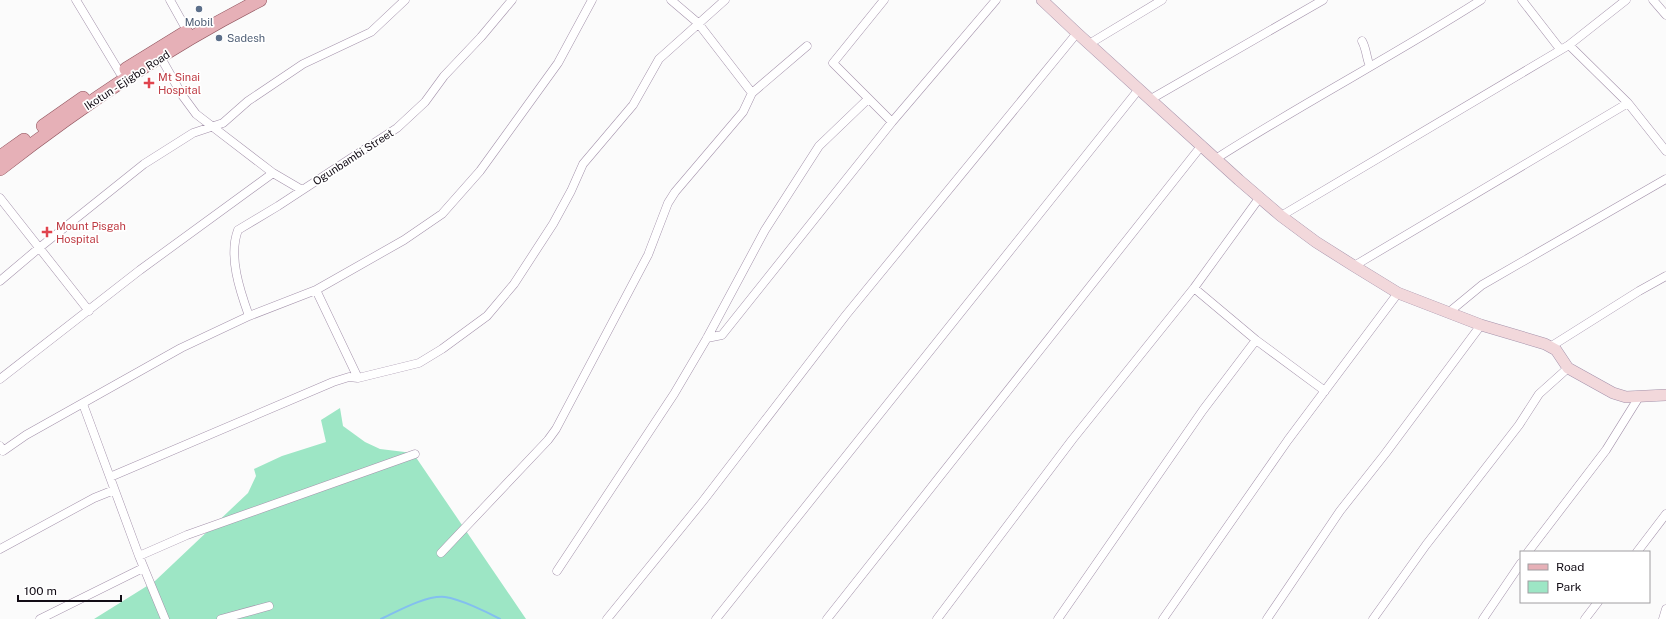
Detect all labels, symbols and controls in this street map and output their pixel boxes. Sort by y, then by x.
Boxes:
marker: Mobil [194,4,204,14]
place label: Mobil [185,16,213,28]
place label: Sadesh [227,32,265,44]
marker: Sadesh [214,33,224,43]
street label: Ikotun - Ejigbo Road [82,48,172,112]
place label: Mt Sinai Hospital [158,71,201,96]
marker: Mt Sinai Hospital [143,77,155,89]
street label: Ogunbambi Street [310,126,396,188]
place label: Mount Pisgah Hospital [56,220,126,245]
marker: Mount Pisgah Hospital [41,226,53,238]
legend [1520,551,1650,603]
text: Road [1556,560,1584,574]
scale bar [18,577,121,603]
text: Park [1556,580,1582,594]
text: 100 m [24,584,57,598]

